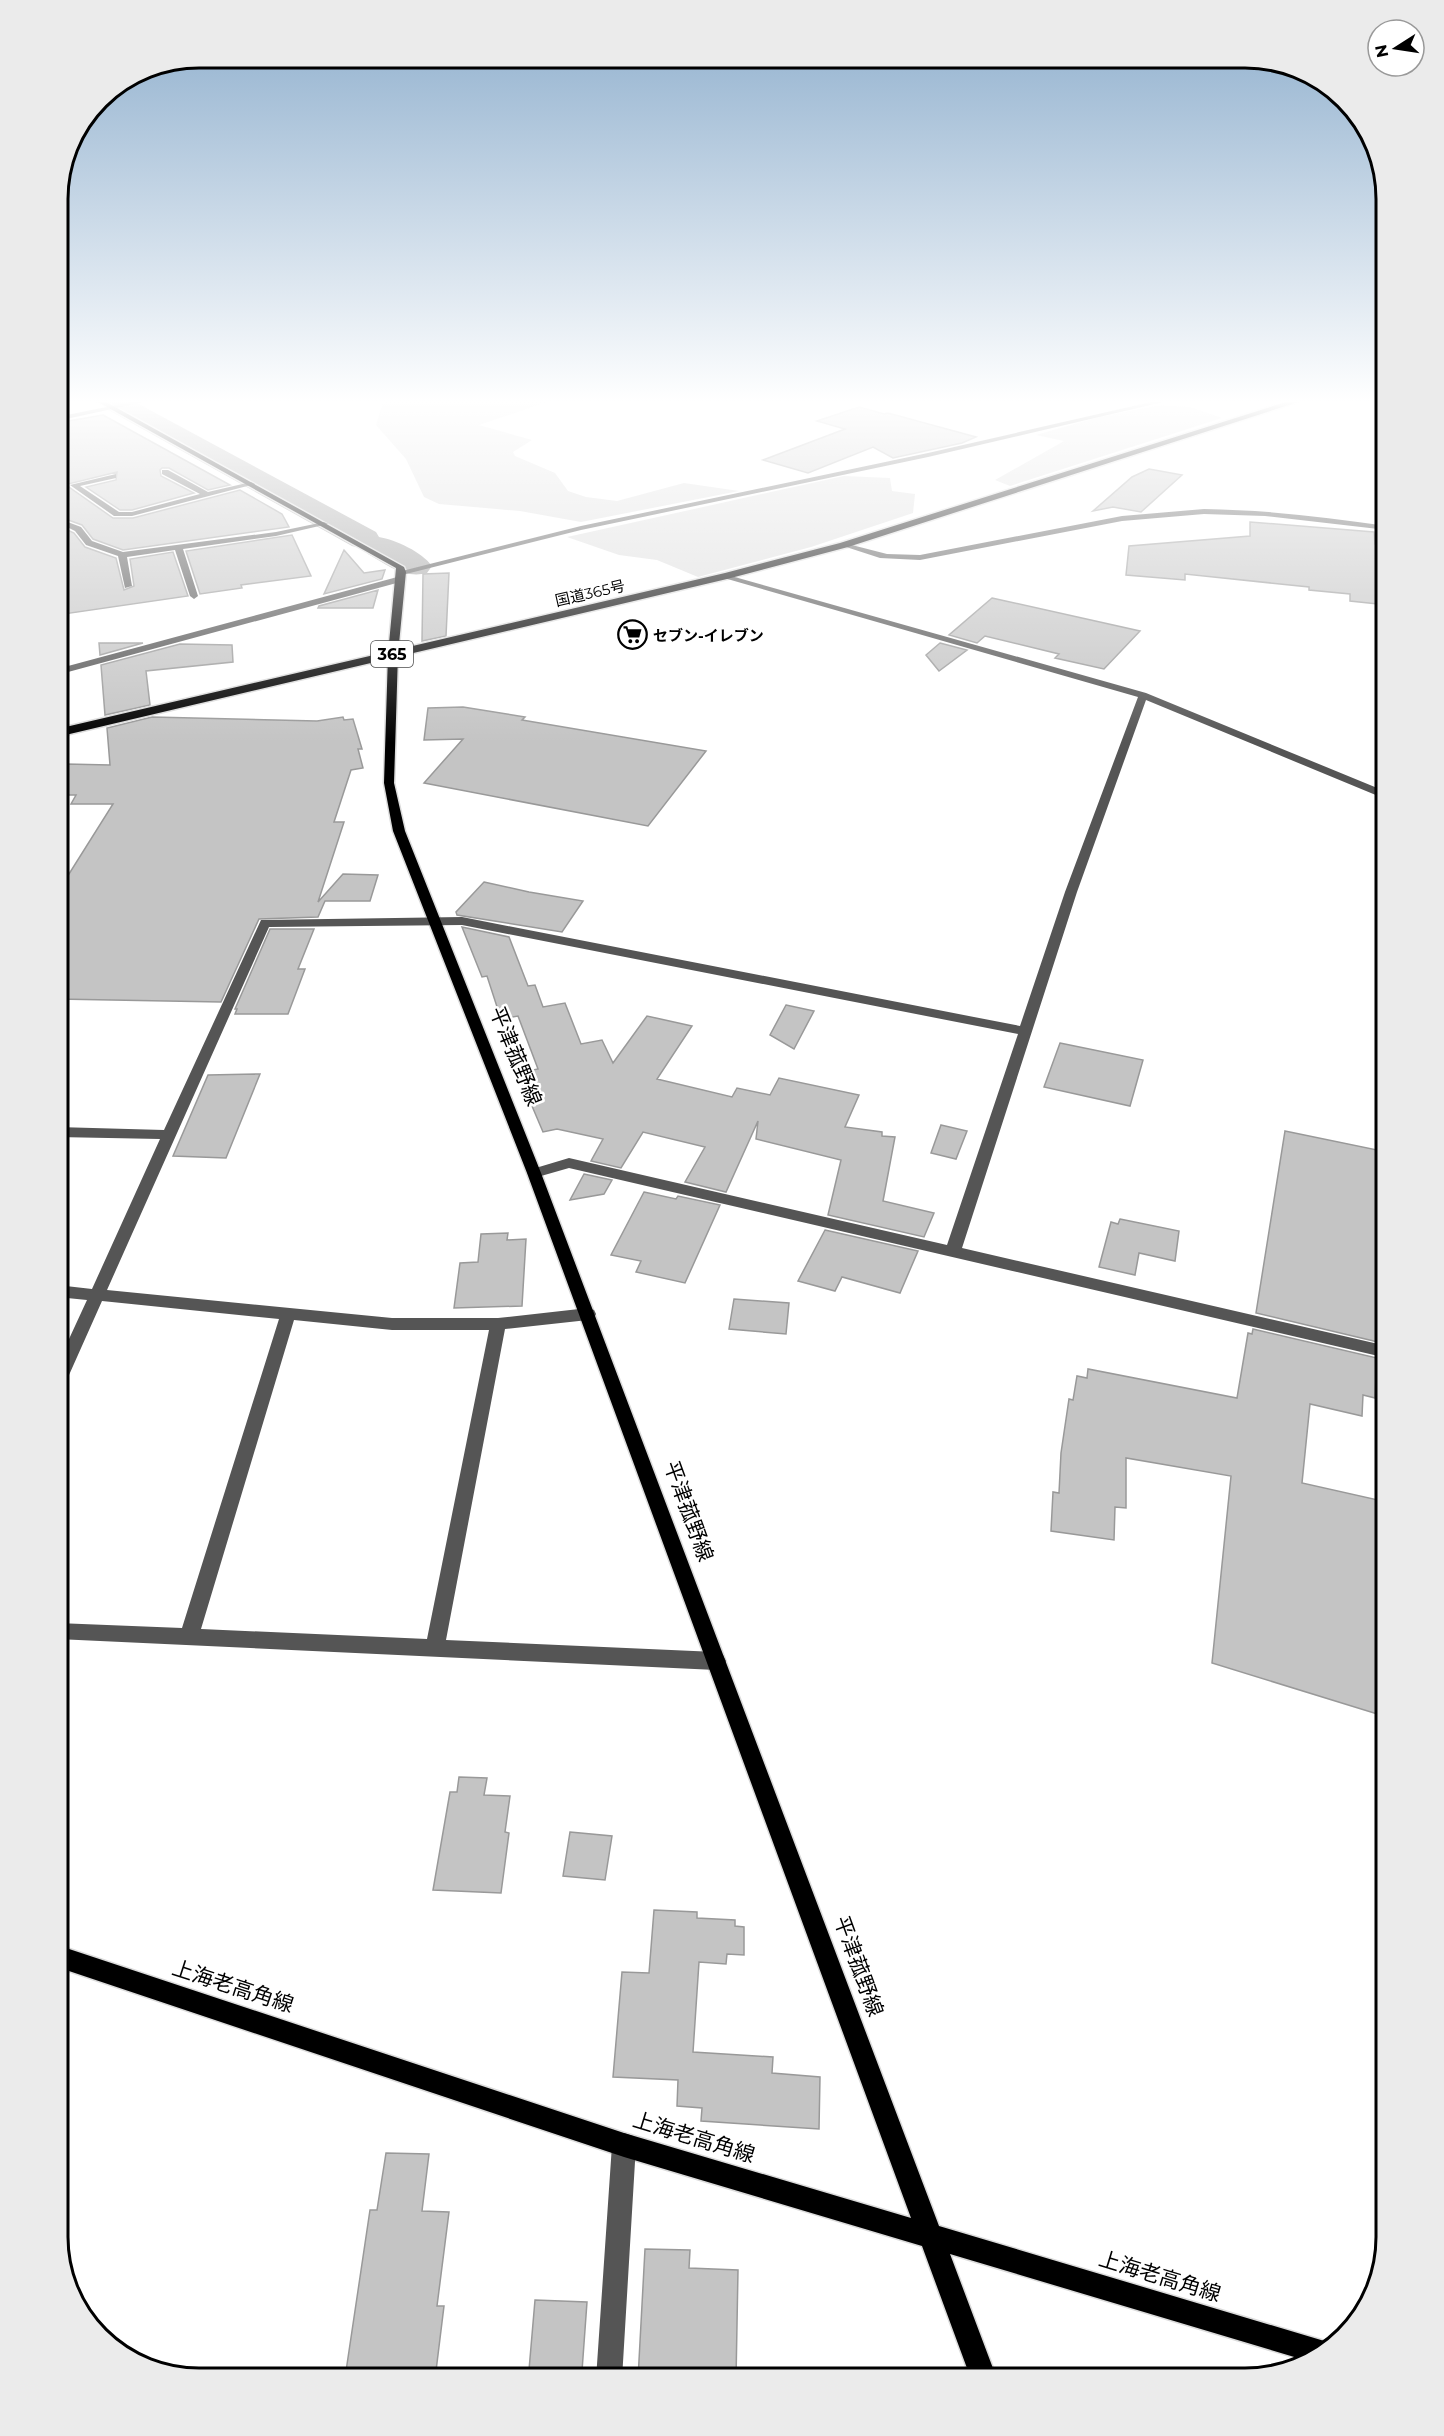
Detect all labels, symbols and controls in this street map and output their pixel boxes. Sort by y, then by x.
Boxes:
north arrow [1366,18,1426,78]
text: N [1371,43,1392,59]
street label: 国道365号 [553,576,627,610]
supermarket icon: セブン-イレブン [616,619,648,651]
place label: セブン-イレブン [653,626,764,645]
road number: 365 [371,641,413,667]
street label: 平津菰野線 [485,1003,547,1109]
street label: 平津菰野線 [659,1457,719,1565]
street label: 平津菰野線 [829,1912,889,2020]
street label: 上海老高角線 [169,1955,297,2017]
street label: 上海老高角線 [630,2107,758,2167]
street label: 上海老高角線 [1096,2246,1224,2306]

